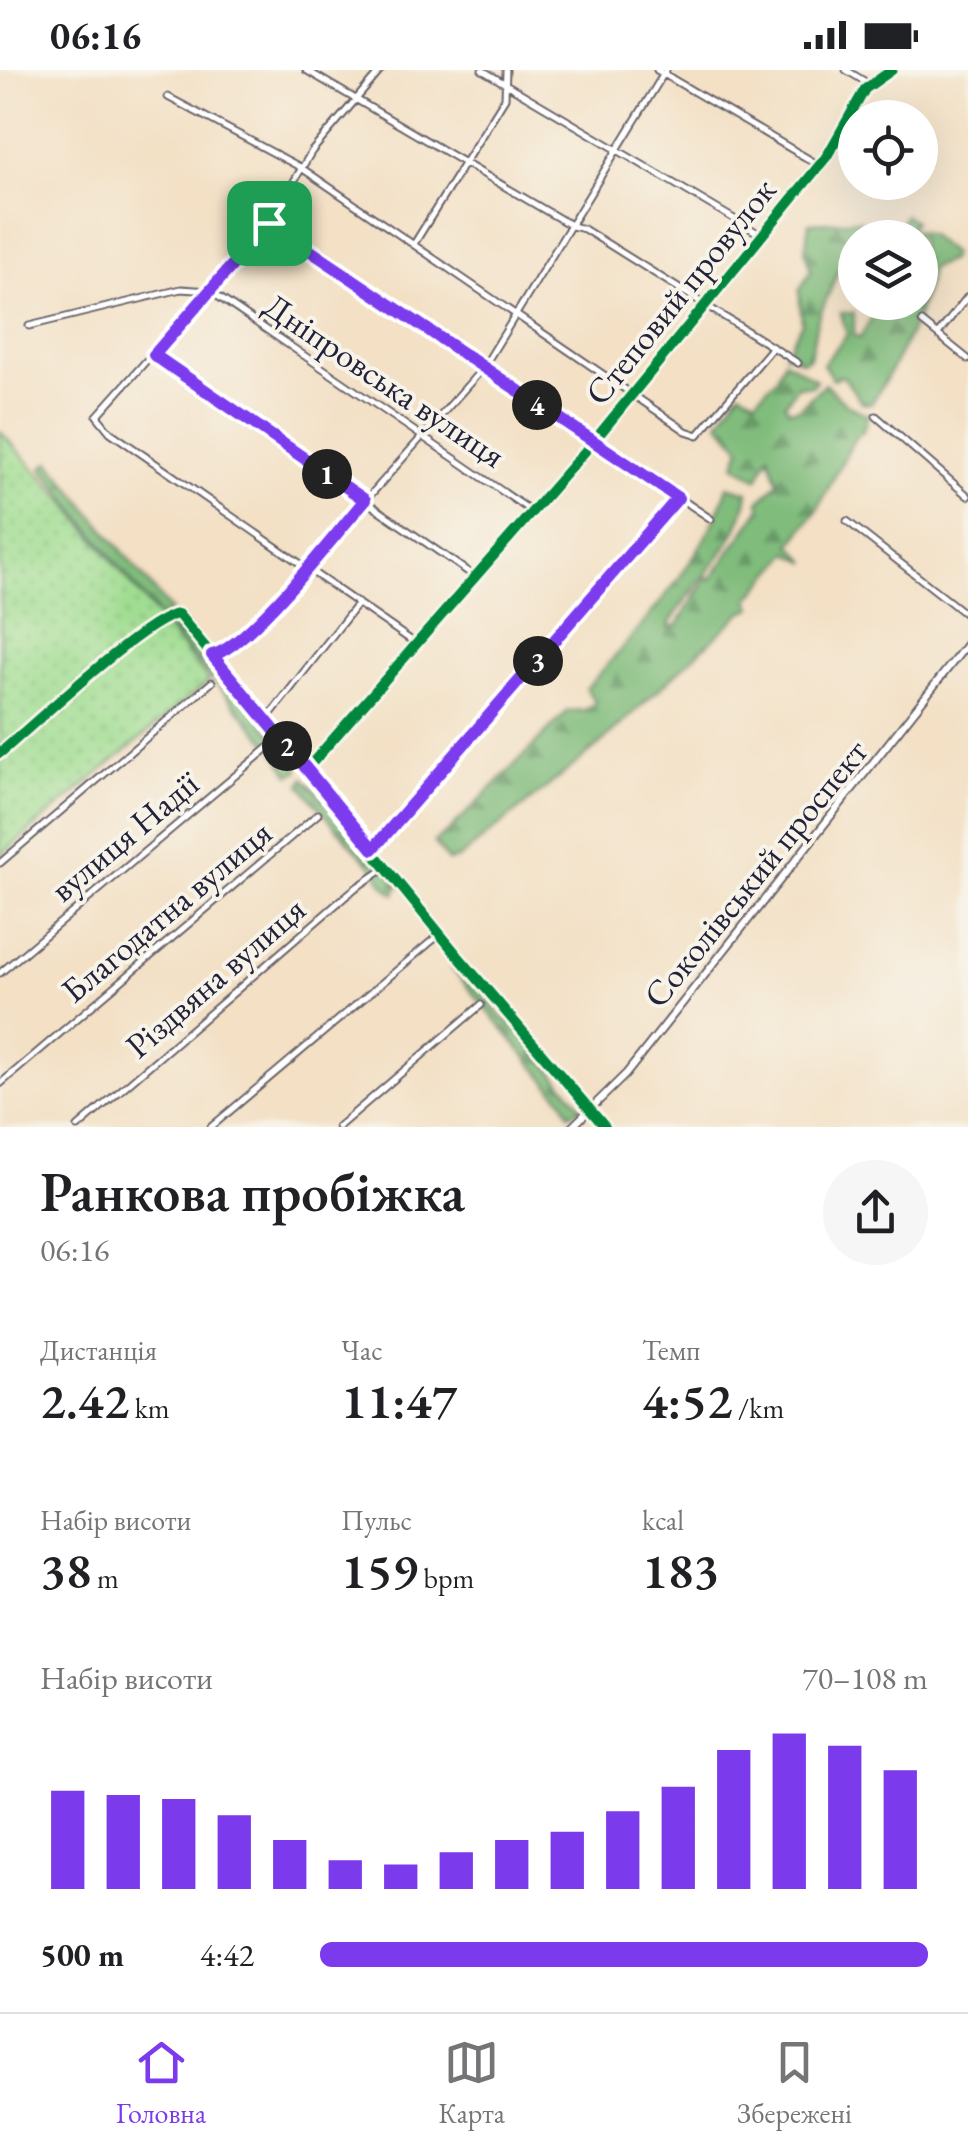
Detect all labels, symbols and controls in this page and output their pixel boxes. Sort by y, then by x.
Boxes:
text: 06:16 [50,11,141,60]
map controls [838,100,938,320]
button: locate [838,100,938,200]
street label: Степовий провулок [575,168,786,414]
pin [227,181,312,266]
icon: arrive [242,196,297,251]
button: layers [838,220,938,320]
street label: Дніпровська вулиця [255,283,514,478]
pin: 4 [512,380,562,430]
text: 4 [530,387,544,423]
pin: 1 [302,449,352,499]
text: 1 [320,456,334,492]
pin: 3 [513,636,563,686]
text: 3 [531,643,545,679]
pin: 2 [262,721,312,771]
text: 2 [280,728,294,764]
street label: Соколівський проспект [633,730,878,1017]
street label: вулиця Надії [41,760,209,912]
street label: Благодатна вулиця [51,810,281,1013]
street label: Різдвяна вулиця [116,887,315,1068]
text: Ранкова пробіжка [40,1156,465,1227]
button: share [823,1160,928,1265]
text: 06:16 [40,1229,109,1271]
text: Дистанція [40,1332,157,1368]
text: Час [341,1332,383,1368]
text: Темп [642,1332,700,1368]
text: 2.42 [40,1368,129,1433]
text: 11:47 [341,1368,457,1433]
text: 4:52 [642,1368,733,1433]
text: km [129,1390,170,1426]
text: /km [733,1390,784,1426]
text: Набір висоти [40,1502,191,1538]
text: Пульс [341,1502,412,1538]
text: kcal [642,1502,684,1538]
text: 38 [40,1538,91,1603]
text: 159 [341,1538,418,1603]
text: 183 [642,1538,719,1603]
text: m [91,1560,119,1596]
text: bpm [418,1560,474,1596]
text: Набір висоти [40,1657,213,1699]
text: 70–108 m [802,1657,928,1699]
text: 500 m [40,1934,124,1976]
text: 4:42 [200,1934,254,1976]
tab: Головна [116,2035,206,2131]
tab: Карта [438,2035,505,2131]
tab: Збережені [737,2035,852,2131]

